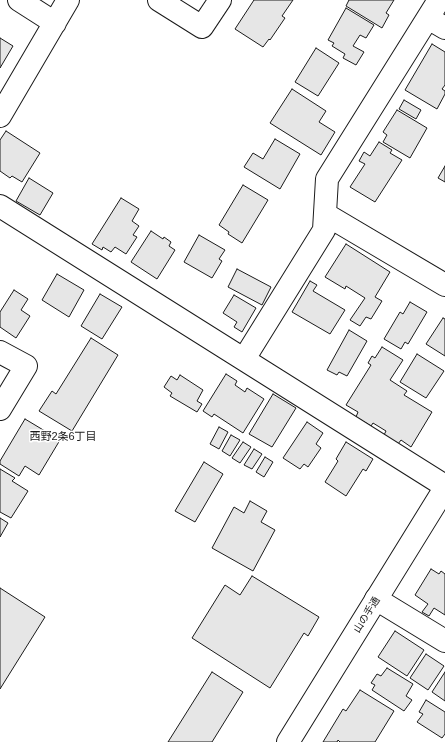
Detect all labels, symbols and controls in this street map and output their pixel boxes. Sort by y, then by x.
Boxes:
district label: 西野2条6丁目 [29,430,97,444]
street label: 山の手通 [351,595,383,635]

